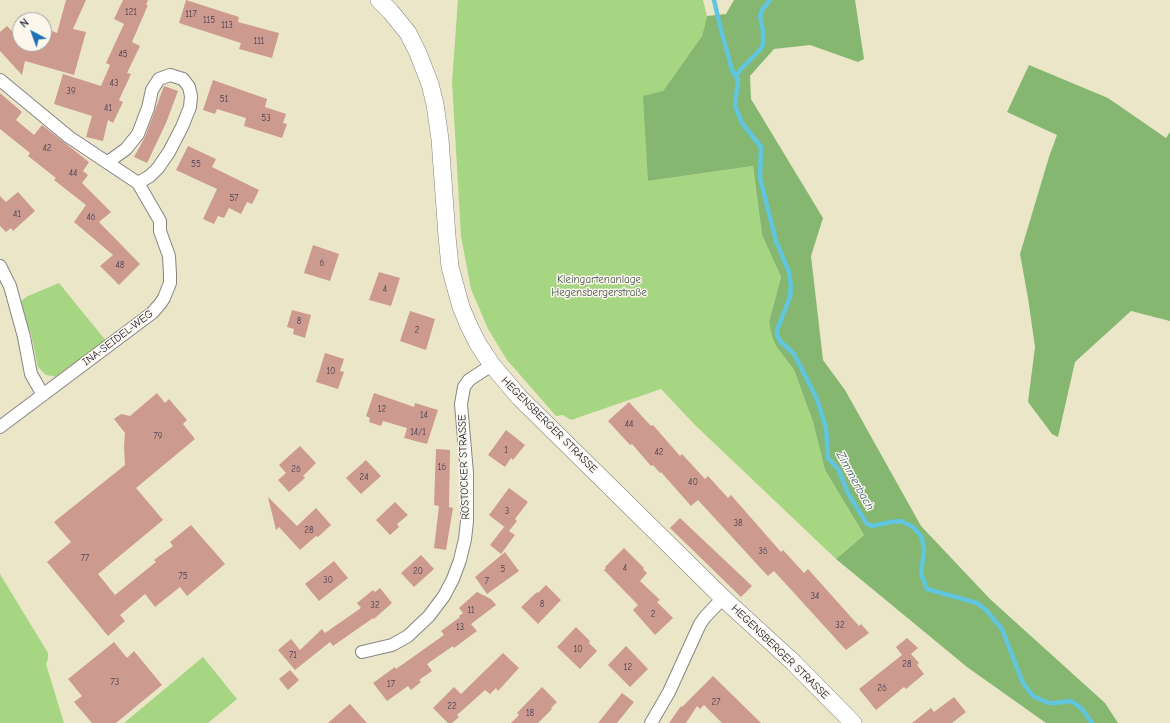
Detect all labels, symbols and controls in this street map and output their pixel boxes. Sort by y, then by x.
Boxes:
house number: 121 [125,7,137,17]
house number: 117 [185,9,197,19]
north arrow [12,12,52,52]
house number: 115 [203,15,215,25]
text: N [17,16,31,31]
house number: 113 [221,20,233,30]
house number: 111 [254,36,264,46]
house number: 45 [118,49,128,59]
house number: 43 [110,78,118,88]
house number: 39 [66,86,76,96]
house number: 51 [220,94,228,104]
house number: 41 [104,103,112,113]
house number: 53 [261,113,271,123]
house number: 42 [42,143,52,153]
house number: 55 [191,159,201,169]
house number: 44 [69,168,77,178]
house number: 57 [229,193,239,203]
house number: 41 [13,209,21,219]
house number: 46 [86,212,96,222]
house number: 6 [320,258,324,268]
house number: 48 [116,260,124,270]
park label: Kleingartenanlage Hegensbergerstraße [551,273,647,299]
house number: 4 [383,284,387,294]
street label: INA-SEIDEL-WEG [80,307,156,369]
house number: 8 [297,316,301,326]
house number: 2 [415,325,419,335]
house number: 10 [326,366,336,376]
street label: HEGENSBERGER STRASSE [498,374,600,476]
house number: 12 [378,404,386,414]
house number: 14 [420,410,428,420]
street label: ROSTOCKER STRASSE [456,414,472,520]
house number: 44 [625,419,633,429]
house number: 14/1 [410,427,426,437]
house number: 79 [153,431,163,441]
house number: 1 [504,445,508,455]
house number: 42 [654,447,664,457]
water label: Zimmerbach [833,449,877,513]
house number: 16 [438,462,446,472]
house number: 26 [291,464,301,474]
house number: 24 [359,472,369,482]
house number: 40 [688,477,698,487]
house number: 3 [505,506,509,516]
house number: 38 [733,518,743,528]
house number: 28 [304,525,314,535]
house number: 36 [758,546,768,556]
house number: 77 [81,553,89,563]
house number: 4 [623,563,627,573]
house number: 5 [501,564,505,574]
house number: 20 [413,566,423,576]
house number: 75 [178,571,188,581]
house number: 30 [323,575,333,585]
house number: 7 [485,576,489,586]
house number: 34 [811,591,819,601]
house number: 8 [540,599,544,609]
house number: 32 [370,600,380,610]
street label: HEGENSBERGER STRASSE [728,602,832,702]
house number: 11 [467,605,475,615]
house number: 2 [651,609,655,619]
house number: 32 [835,620,845,630]
house number: 13 [456,622,464,632]
house number: 10 [573,644,583,654]
house number: 71 [289,650,297,660]
house number: 28 [902,659,912,669]
house number: 12 [624,662,632,672]
house number: 73 [111,677,119,687]
house number: 17 [387,679,395,689]
house number: 26 [877,683,887,693]
house number: 27 [712,697,720,707]
house number: 22 [447,701,457,711]
house number: 18 [526,708,534,718]

